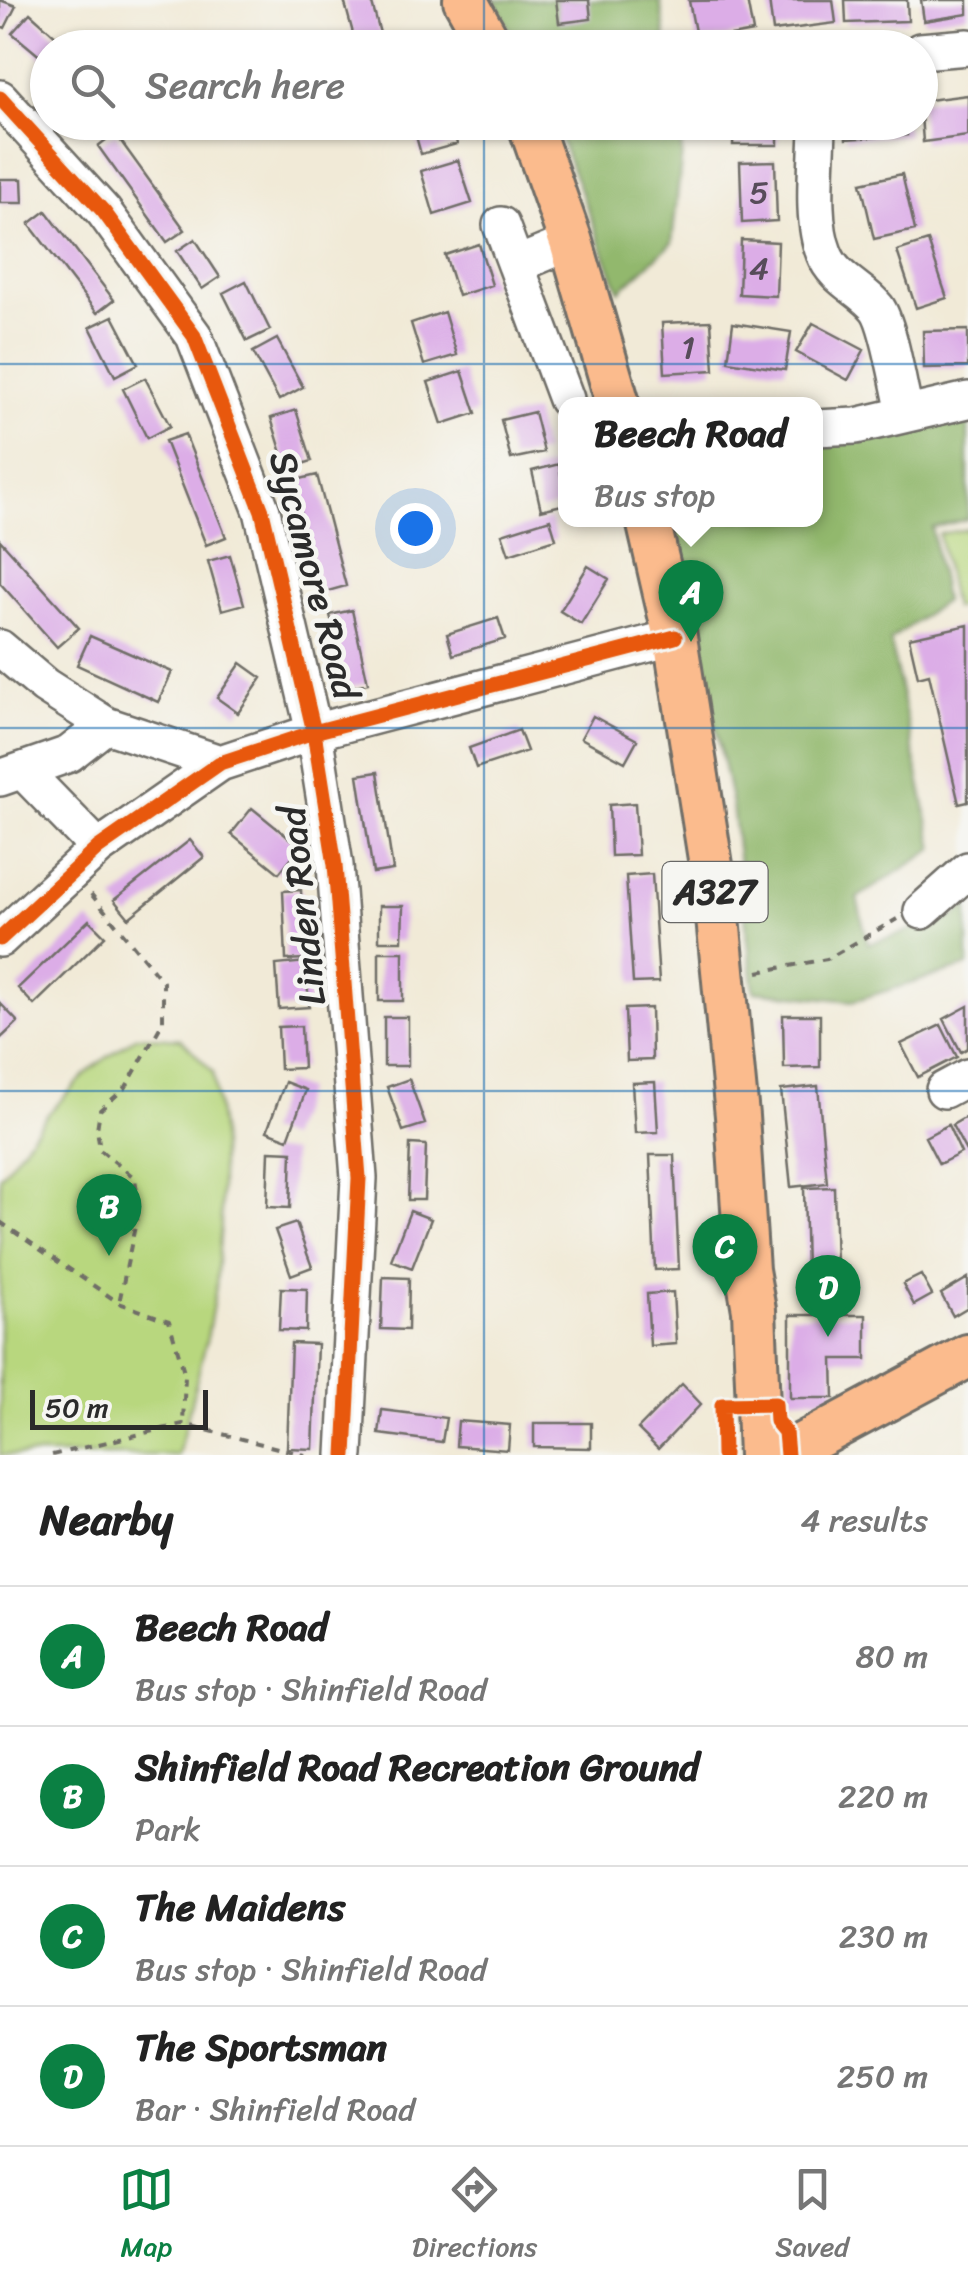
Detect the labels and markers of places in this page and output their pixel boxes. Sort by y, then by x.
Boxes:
pin: A [658,560,724,642]
pin: B [76,1174,142,1256]
pin: C [692,1214,758,1296]
pin: D [796,1254,860,1337]

